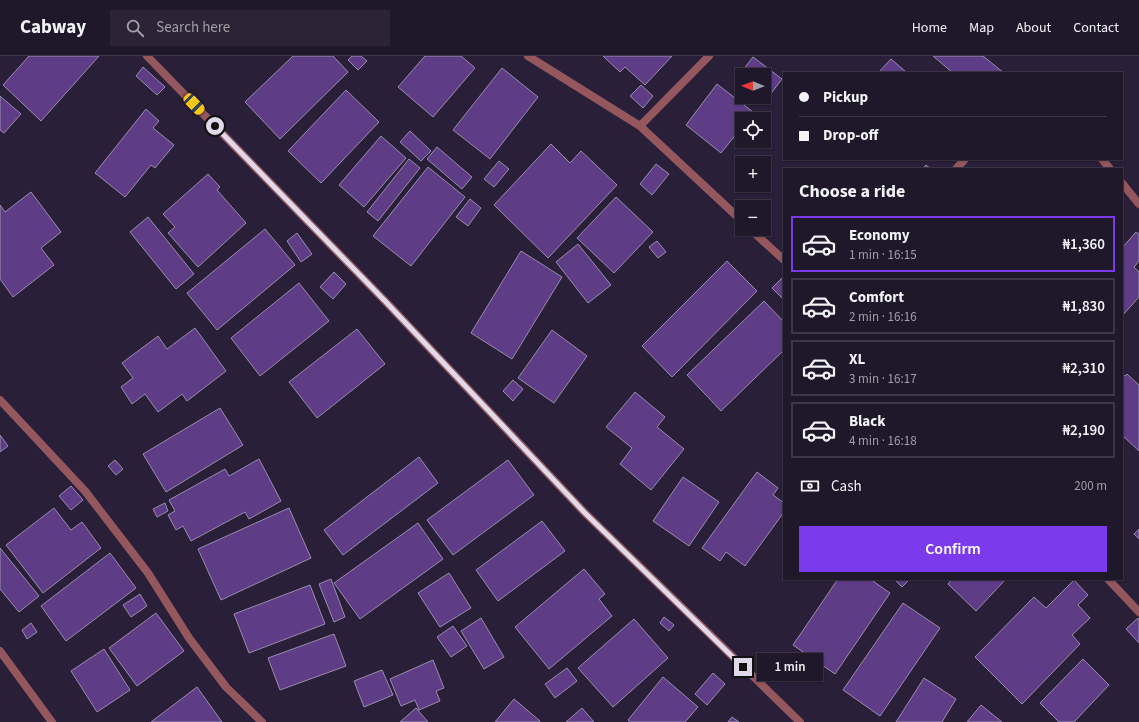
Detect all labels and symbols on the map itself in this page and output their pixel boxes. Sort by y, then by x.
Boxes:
north arrow [735,68,771,104]
car [181,91,207,117]
route start [206,117,224,135]
callout: 1 min [757,653,823,681]
route end [734,658,752,676]

